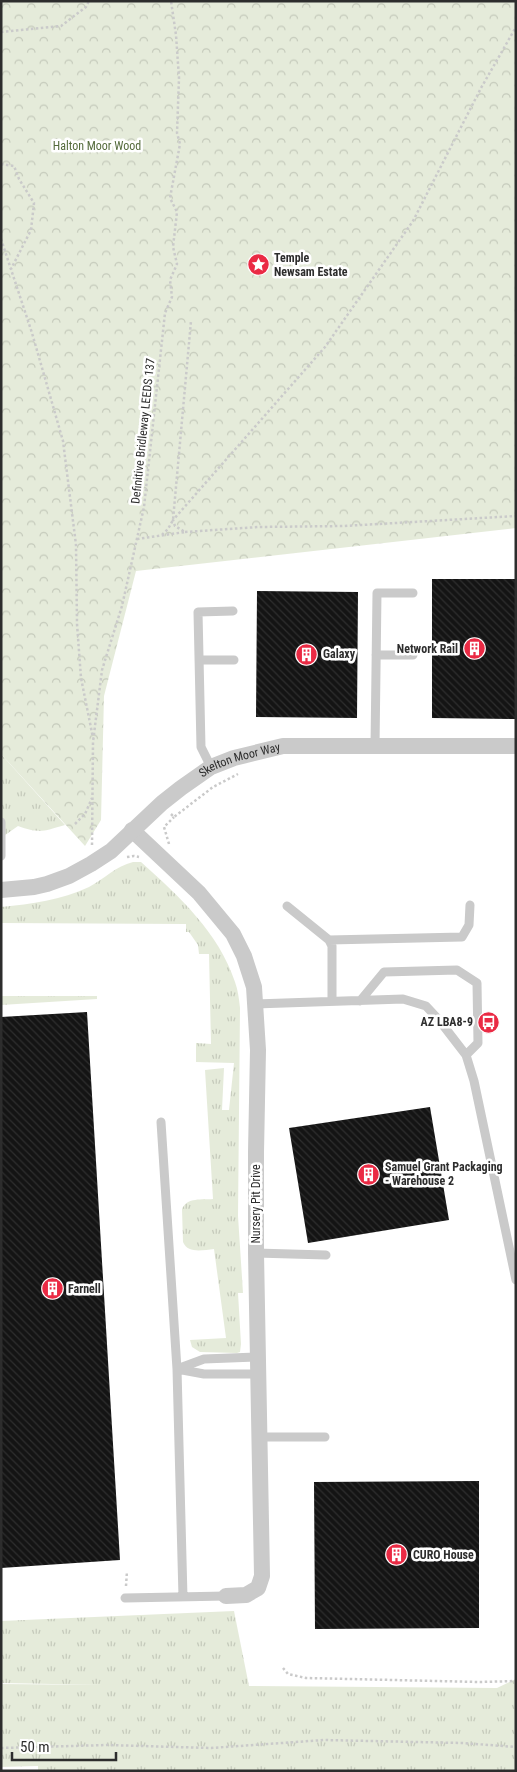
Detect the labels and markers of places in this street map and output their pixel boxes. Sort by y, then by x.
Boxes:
place label: Temple Newsam Estate [274,251,348,279]
place icon: Temple Newsam Estate [246,253,270,277]
building icon: Network Rail [462,637,486,661]
building icon: Galaxy [295,642,319,666]
place label: Network Rail [397,642,458,656]
place label: Galaxy [323,647,356,661]
bus stop icon: AZ LBA8-9 [477,1010,501,1034]
place label: AZ LBA8-9 [421,1015,473,1029]
place label: Samuel Grant Packaging - Warehouse 2 [385,1160,503,1188]
building icon: Samuel Grant Packaging - Warehouse 2 [357,1162,381,1186]
building icon: Farnell [40,1277,64,1301]
place label: Farnell [68,1282,101,1296]
building icon: CURO House [385,1543,409,1567]
place label: CURO House [413,1548,474,1562]

